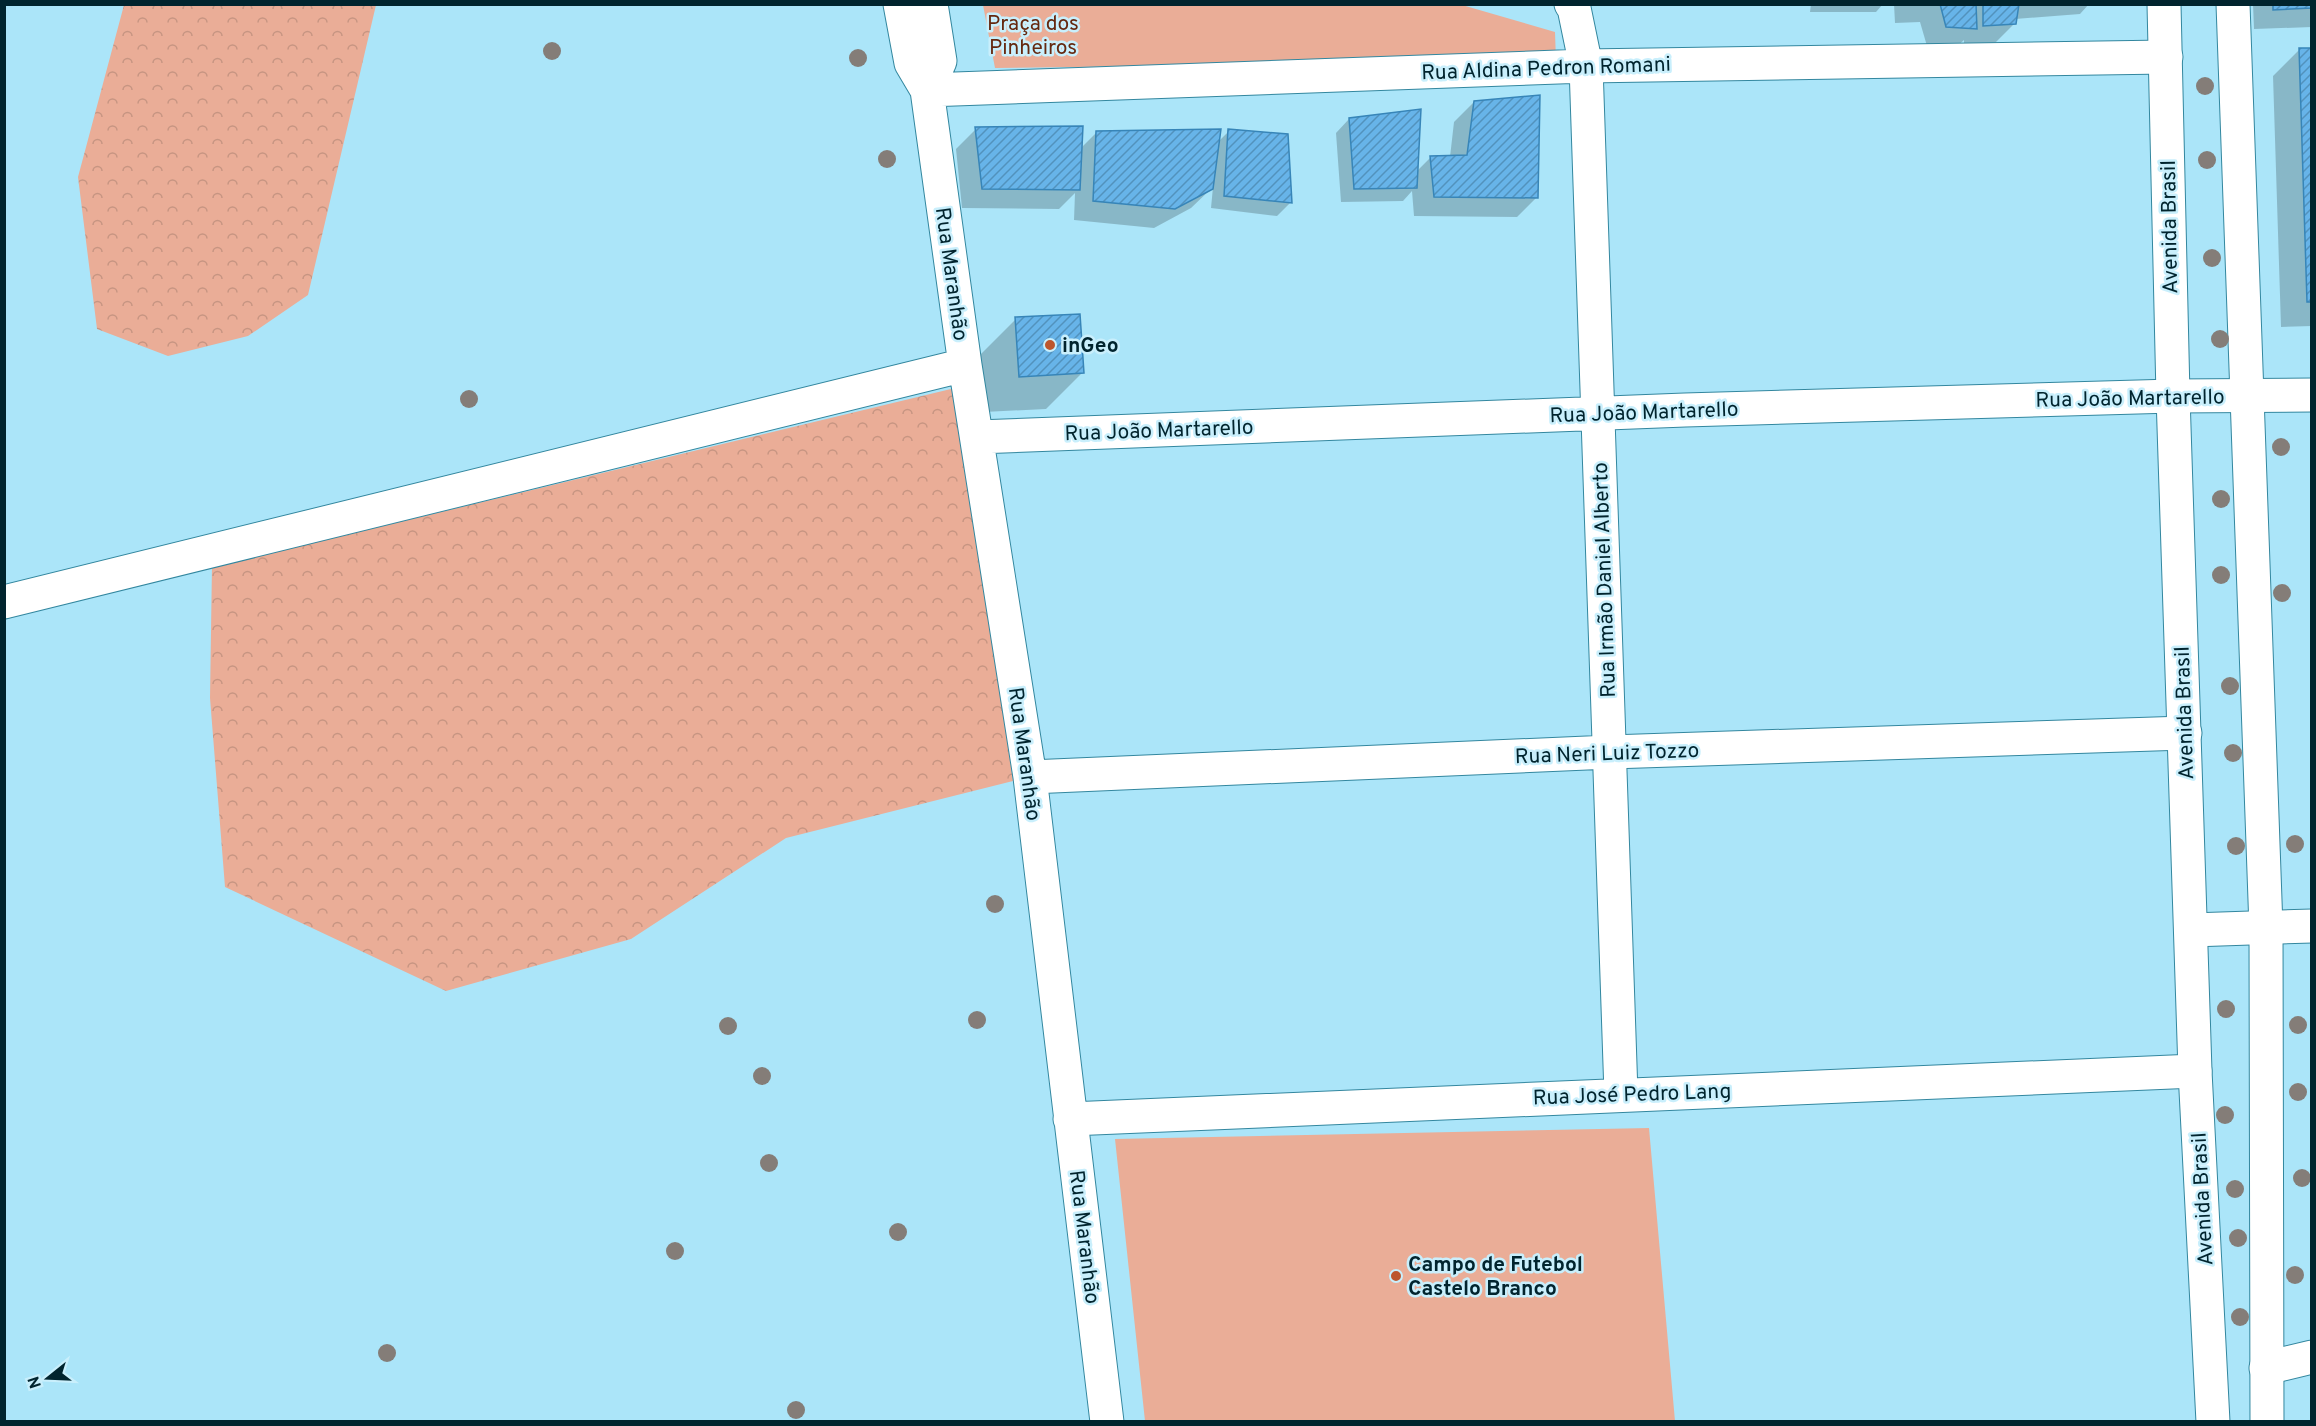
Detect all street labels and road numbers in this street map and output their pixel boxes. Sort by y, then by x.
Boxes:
street label: Rua Aldina Pedron Romani [1421,52,1671,87]
street label: Avenida Brasil [2156,160,2185,294]
street label: Rua Maranhão [928,206,973,343]
street label: Rua João Martarello [2035,384,2225,415]
street label: Rua João Martarello [1549,397,1739,430]
street label: Rua João Martarello [1064,415,1254,448]
street label: Rua Irmão Daniel Alberto [1588,462,1623,698]
street label: Avenida Brasil [2170,646,2201,780]
street label: Rua Maranhão [1001,686,1046,823]
street label: Rua Neri Luiz Tozzo [1514,738,1700,771]
street label: Rua José Pedro Lang [1532,1079,1732,1112]
street label: Avenida Brasil [2187,1132,2220,1266]
street label: Rua Maranhão [1062,1169,1105,1306]

